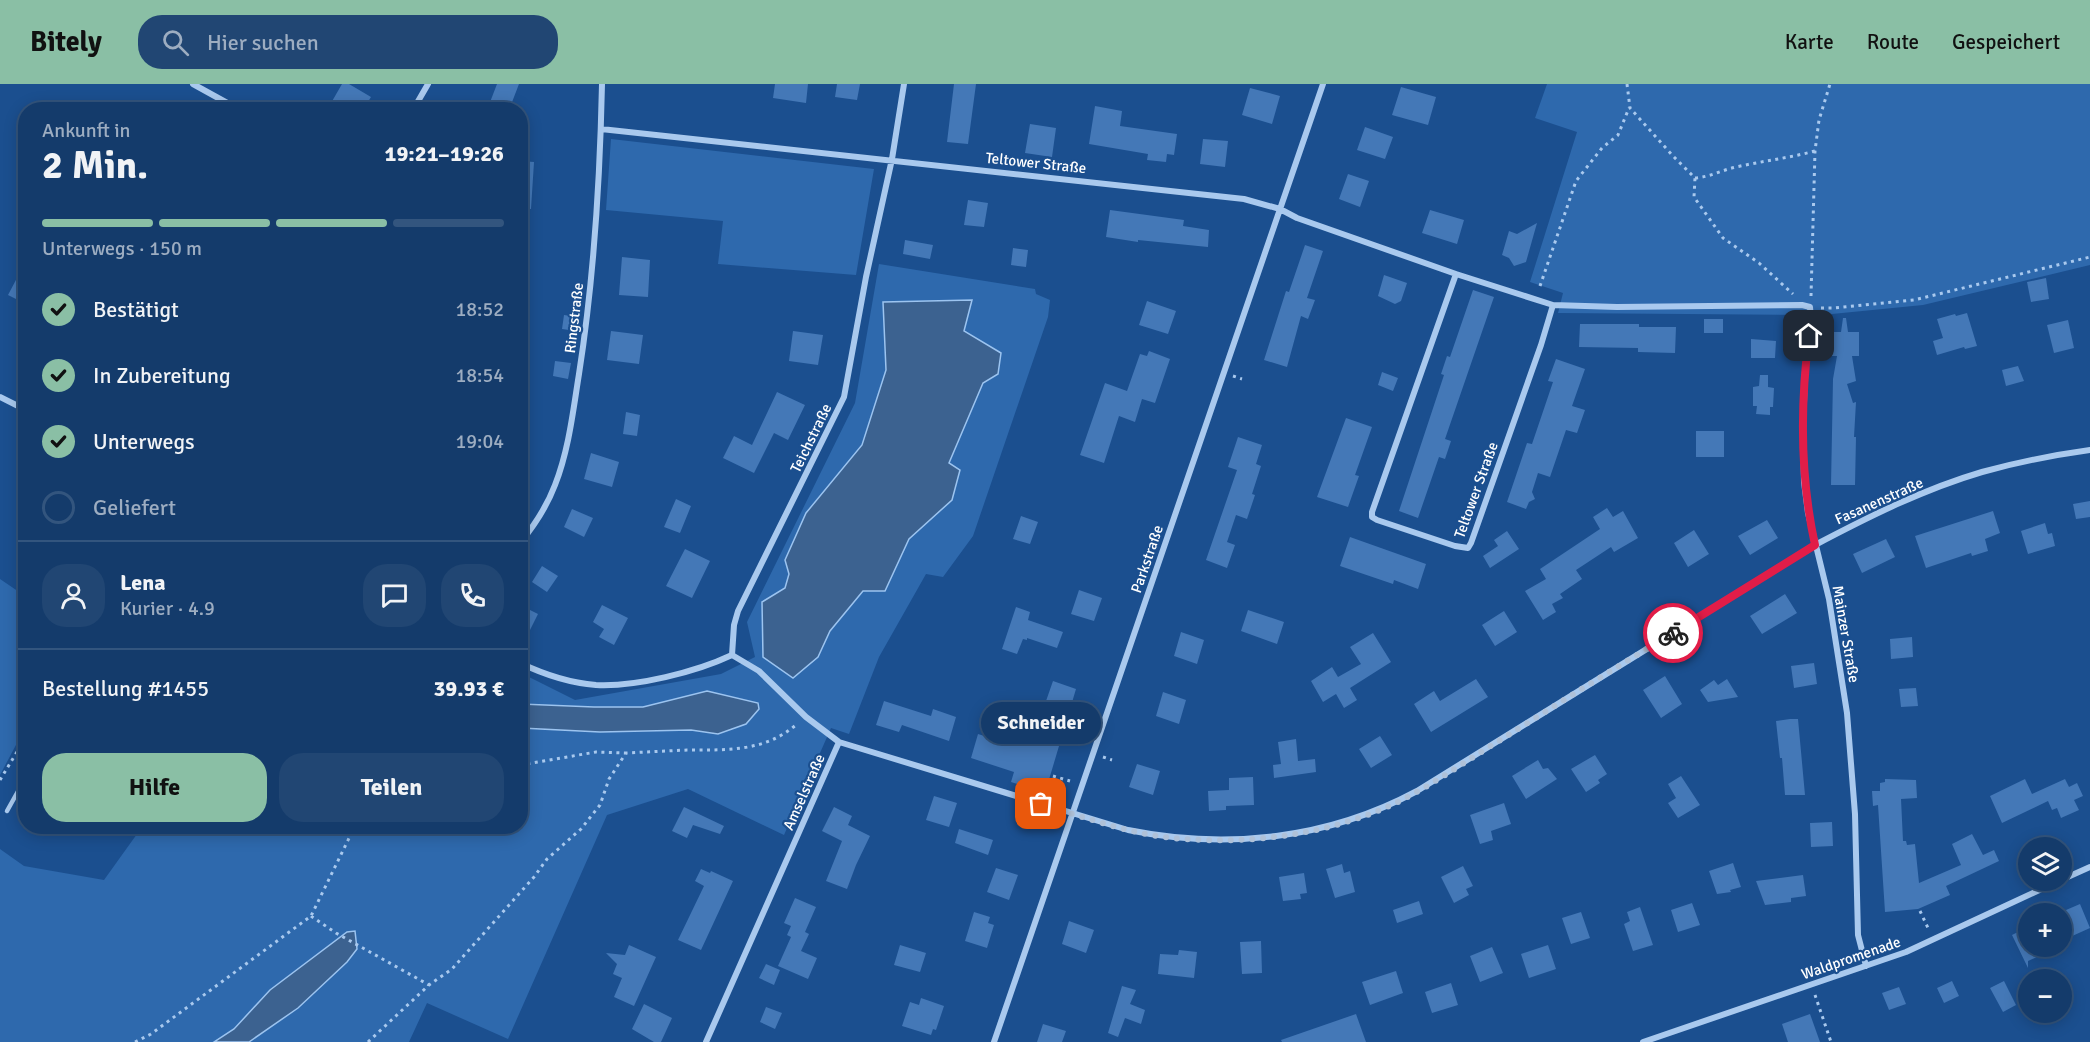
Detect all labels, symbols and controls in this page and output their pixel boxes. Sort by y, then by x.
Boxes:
search box [138,15,558,69]
text: Bitely [30,25,102,59]
icon: search [159,26,192,59]
text: Hier suchen [207,29,319,56]
text: Karte [1785,29,1834,55]
text: Route [1867,29,1919,55]
text: Gespeichert [1952,29,2060,55]
text: Ankunft in [42,118,130,143]
text: 19:21–19:26 [385,140,504,167]
text: 2 Min. [42,141,148,189]
street label: Teltower Straße [985,149,1087,177]
text: Unterwegs · 150 m [42,236,202,261]
street label: Ringstraße [561,282,587,354]
icon: check [42,293,75,326]
text: Bestätigt [93,296,179,323]
text: 18:52 [455,297,504,322]
pin [1783,310,1834,361]
icon: home [1792,319,1825,352]
icon: check [42,359,75,392]
text: In Zubereitung [93,362,231,389]
text: 18:54 [455,363,504,388]
street label: Teichstraße [787,400,835,476]
icon: check [42,425,75,458]
text: Unterwegs [93,428,195,455]
text: 19:04 [455,429,504,454]
street label: Teltower Straße [1450,439,1502,541]
street label: Fasanenstraße [1832,474,1926,528]
text: Geliefert [93,494,176,521]
street label: Parkstraße [1127,523,1167,595]
button: person [42,564,105,627]
button: chat [363,564,426,627]
button: phone [441,564,504,627]
text: Lena [120,569,166,596]
street label: Mainzer Straße [1829,584,1863,684]
text: Kurier · 4.9 [120,596,215,621]
courier [1643,603,1703,663]
icon: bike [1657,617,1690,650]
text: Bestellung #1455 [42,675,209,702]
text: 39.93 € [433,675,504,702]
callout: Schneider [981,702,1101,744]
text: Schneider [998,710,1084,735]
street label: Amselstraße [779,751,829,833]
button: Hilfe [42,753,267,822]
button: Teilen [279,753,504,822]
pin [1015,778,1066,829]
icon: bag [1024,787,1057,820]
map controls [2018,837,2072,1023]
button: layers [2018,837,2072,891]
button: + [2018,903,2072,957]
street label: Waldpromenade [1799,933,1903,983]
button: − [2018,969,2072,1023]

